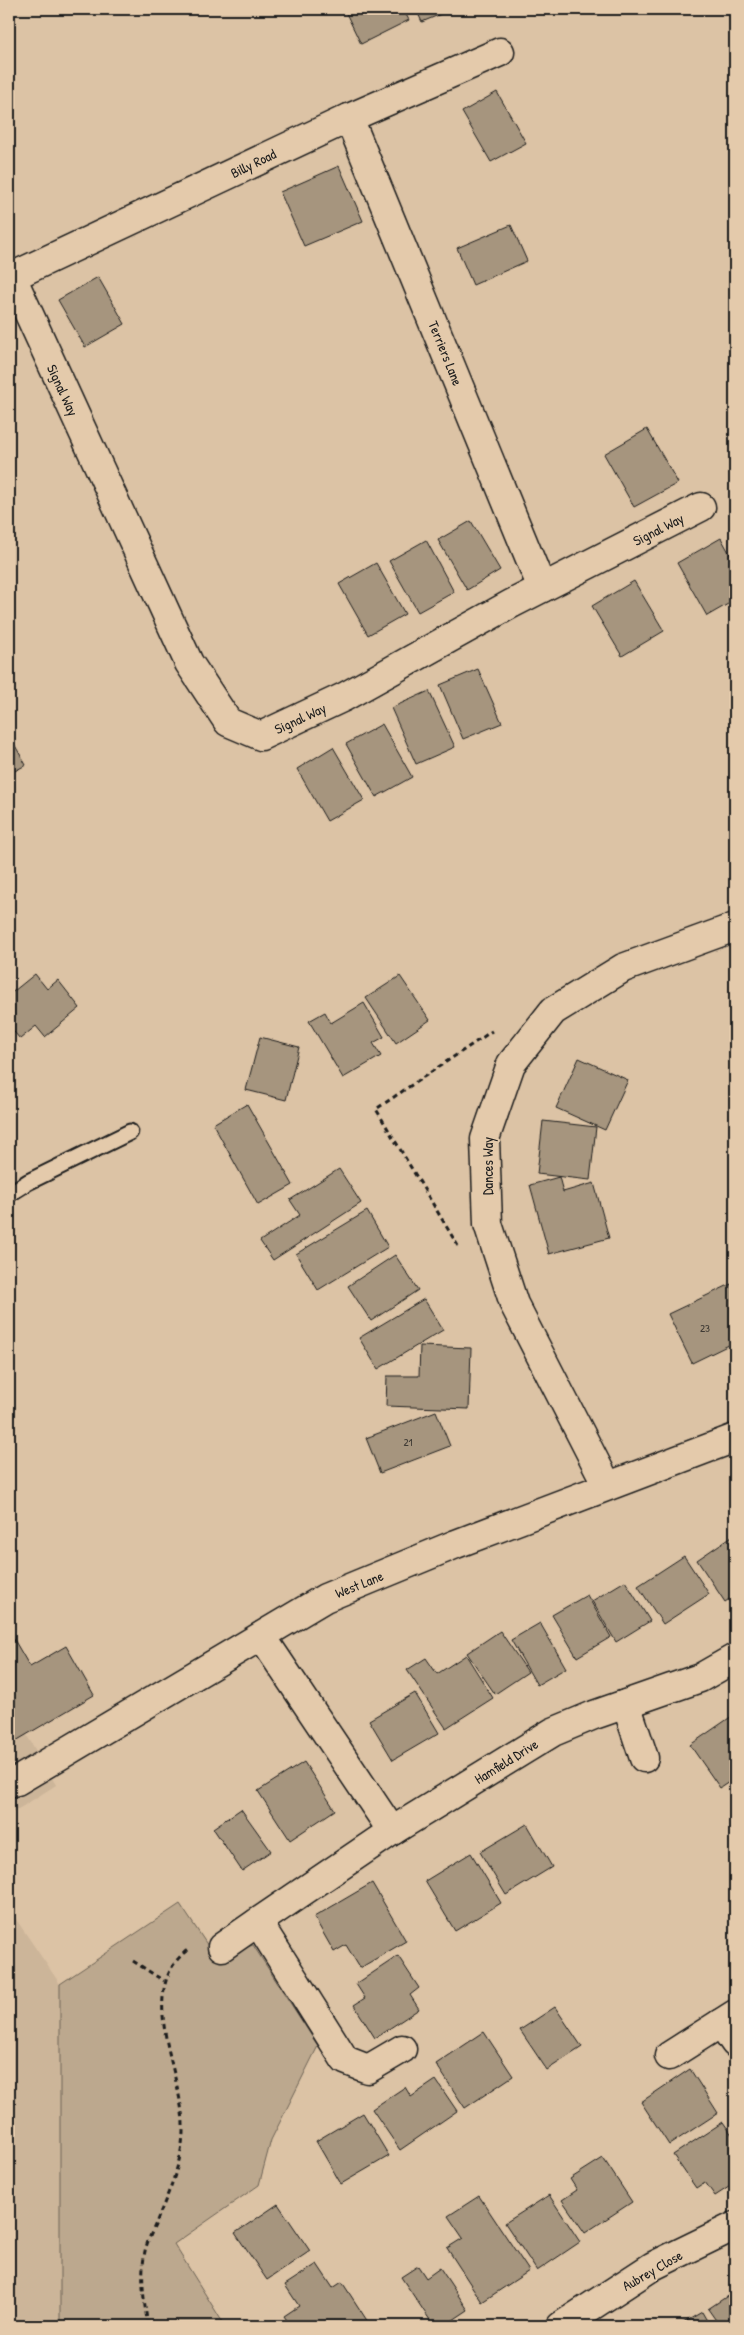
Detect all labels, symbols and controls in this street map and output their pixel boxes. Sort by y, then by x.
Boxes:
street label: Billy Road [227,144,280,183]
street label: Terriers Lane [424,318,468,389]
street label: Signal Way [42,361,83,419]
street label: Signal Way [629,508,687,551]
street label: Signal Way [271,698,329,739]
street label: Dances Way [478,1137,498,1195]
house number: 23 [700,1321,710,1335]
house number: 21 [403,1435,413,1449]
street label: West Lane [332,1566,386,1602]
street label: Hamfield Drive [471,1734,542,1788]
street label: Aubrey Close [619,2245,686,2296]

